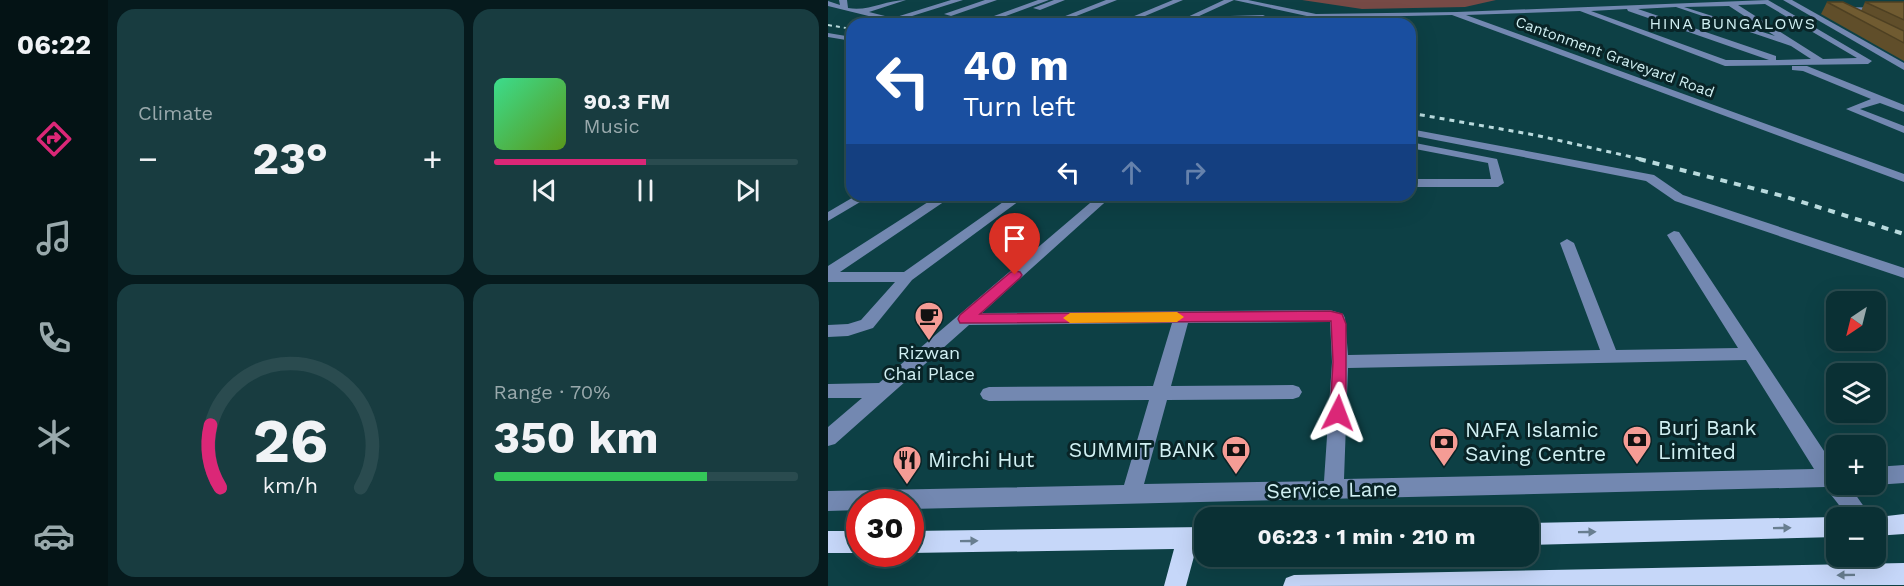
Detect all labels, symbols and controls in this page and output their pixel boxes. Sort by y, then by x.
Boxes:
street label: Cantonment Graveyard Road [1513,13,1717,101]
district label: HINA BUNGALOWS [1650,14,1816,33]
text: 06:22 [17,29,91,61]
text: 40 m [963,41,1069,90]
icon: left [864,42,942,120]
text: 90.3 FM [584,89,670,114]
text: Turn left [963,91,1075,123]
text: Climate [138,101,213,125]
text: Music [584,114,640,138]
icon: directions [33,118,75,160]
text: 23° [252,132,328,185]
text: − [138,139,158,178]
text: + [423,139,443,178]
icon: left [1052,156,1085,189]
icon: ahead [1115,156,1148,189]
icon: right [1178,156,1211,189]
icon: previous [528,174,561,207]
icon: pause [629,174,662,207]
icon: next [731,174,764,207]
pin [989,213,1040,275]
icon: music [33,217,75,259]
icon: arrive [998,222,1031,255]
north arrow [1826,291,1886,351]
map controls [1826,291,1886,567]
cafe icon: Rizwan Chai Place [913,300,945,342]
icon: phone [33,317,75,359]
place label: Rizwan Chai Place [883,342,975,384]
button: layers [1826,363,1886,423]
text: Range · 70% [494,380,610,404]
position arrow [1306,381,1370,445]
text: 26 [252,404,328,477]
text: 350 km [494,411,659,464]
place label: Burj Bank Limited [1658,415,1757,464]
icon: climate [33,416,75,458]
place label: NAFA Islamic Saving Centre [1465,417,1606,466]
bank icon: Burj Bank Limited [1621,424,1653,466]
bank icon: NAFA Islamic Saving Centre [1428,426,1460,468]
bank icon: SUMMIT BANK [1220,434,1252,476]
button: + [1826,435,1886,495]
place label: SUMMIT BANK [1069,437,1215,462]
restaurant icon: Mirchi Hut [891,444,923,486]
place label: Mirchi Hut [928,447,1034,472]
text: km/h [263,473,318,498]
street label: Service Lane [1266,476,1398,503]
speed limit sign: 30 [846,489,924,567]
button: − [1826,507,1886,567]
icon: car [33,515,75,557]
one-way arrow [1772,523,1791,533]
text: 06:23 · 1 min · 210 m [1258,524,1475,549]
one-way arrow [1577,528,1596,537]
one-way arrow [959,536,978,546]
one-way arrow [1836,570,1855,580]

